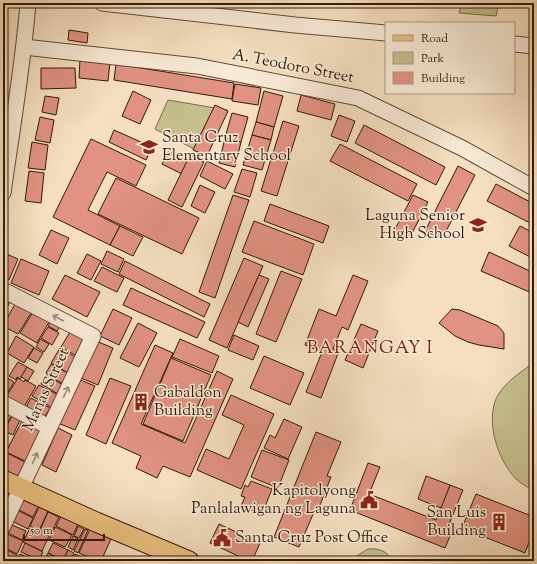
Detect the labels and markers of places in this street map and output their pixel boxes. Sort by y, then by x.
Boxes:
place label: Santa Cruz Elementary School [162,127,292,168]
school or university icon: Santa Cruz Elementary School [139,137,159,157]
place label: Laguna Senior High School [365,205,466,246]
school or university icon: Laguna Senior High School [468,215,488,235]
place label: Gabaldon Building [154,382,222,423]
building icon: Gabaldon Building [131,392,151,412]
place label: Kapitolyong Panlalawigan ng Laguna [191,480,357,521]
public building icon: Kapitolyong Panlalawigan ng Laguna [359,490,379,510]
place label: San Luis Building [427,502,486,543]
building icon: San Luis Building [489,512,509,532]
place label: Santa Cruz Post Office [235,527,388,550]
public building icon: Santa Cruz Post Office [212,528,232,548]

